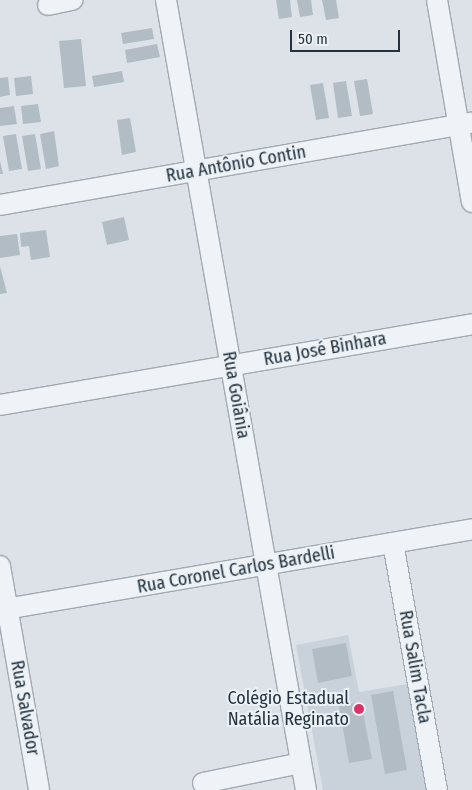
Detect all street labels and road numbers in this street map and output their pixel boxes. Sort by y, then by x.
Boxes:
street label: Rua Antônio Contin [164,141,308,187]
street label: Rua José Binhara [262,328,388,370]
street label: Rua Goiânia [218,350,254,440]
street label: Rua Coronel Carlos Bardelli [136,542,336,598]
street label: Rua Salim Tacla [394,609,436,725]
street label: Rua Salvador [6,659,44,757]

